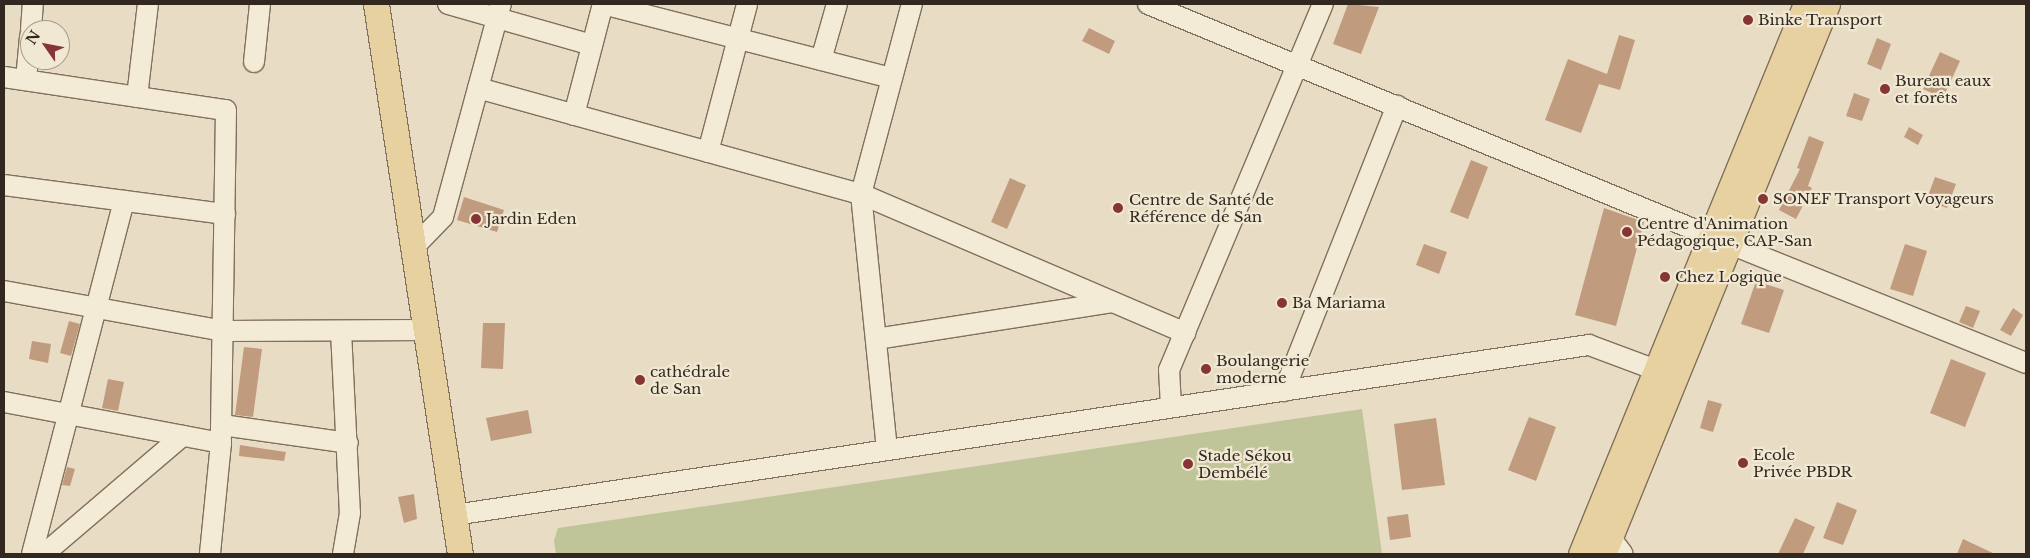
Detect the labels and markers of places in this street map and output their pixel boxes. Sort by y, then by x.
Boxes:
place label: Binke Transport [1758,11,1883,29]
marker: Binke Transport [1742,14,1754,26]
place label: Bureau eaux et forêts [1895,71,1991,106]
marker: Bureau eaux et forêts [1879,83,1891,95]
place label: Centre de Santé de Référence de San [1129,190,1274,225]
place label: SONEF Transport Voyageurs [1773,190,1995,208]
marker: SONEF Transport Voyageurs [1757,193,1769,205]
marker: Centre de Santé de Référence de San [1111,201,1125,215]
place label: Jardin Eden [486,210,577,228]
marker: Jardin Eden [470,213,482,225]
place label: Centre d'Animation Pédagogique, CAP-San [1637,214,1812,249]
marker: Centre d'Animation Pédagogique, CAP-San [1621,226,1633,238]
place label: Chez Logique [1675,268,1782,286]
marker: Chez Logique [1659,271,1671,283]
place label: Ba Mariama [1292,294,1386,312]
marker: Ba Mariama [1276,297,1288,309]
place label: Boulangerie moderne [1216,351,1309,386]
place label: cathédrale de San [650,362,730,397]
marker: Boulangerie moderne [1200,363,1212,375]
marker: cathédrale de San [634,374,646,386]
place label: Ecole Privée PBDR [1753,445,1852,480]
place label: Stade Sékou Dembélé [1198,446,1291,481]
marker: Ecole Privée PBDR [1737,457,1749,469]
marker: Stade Sékou Dembélé [1182,458,1194,470]

